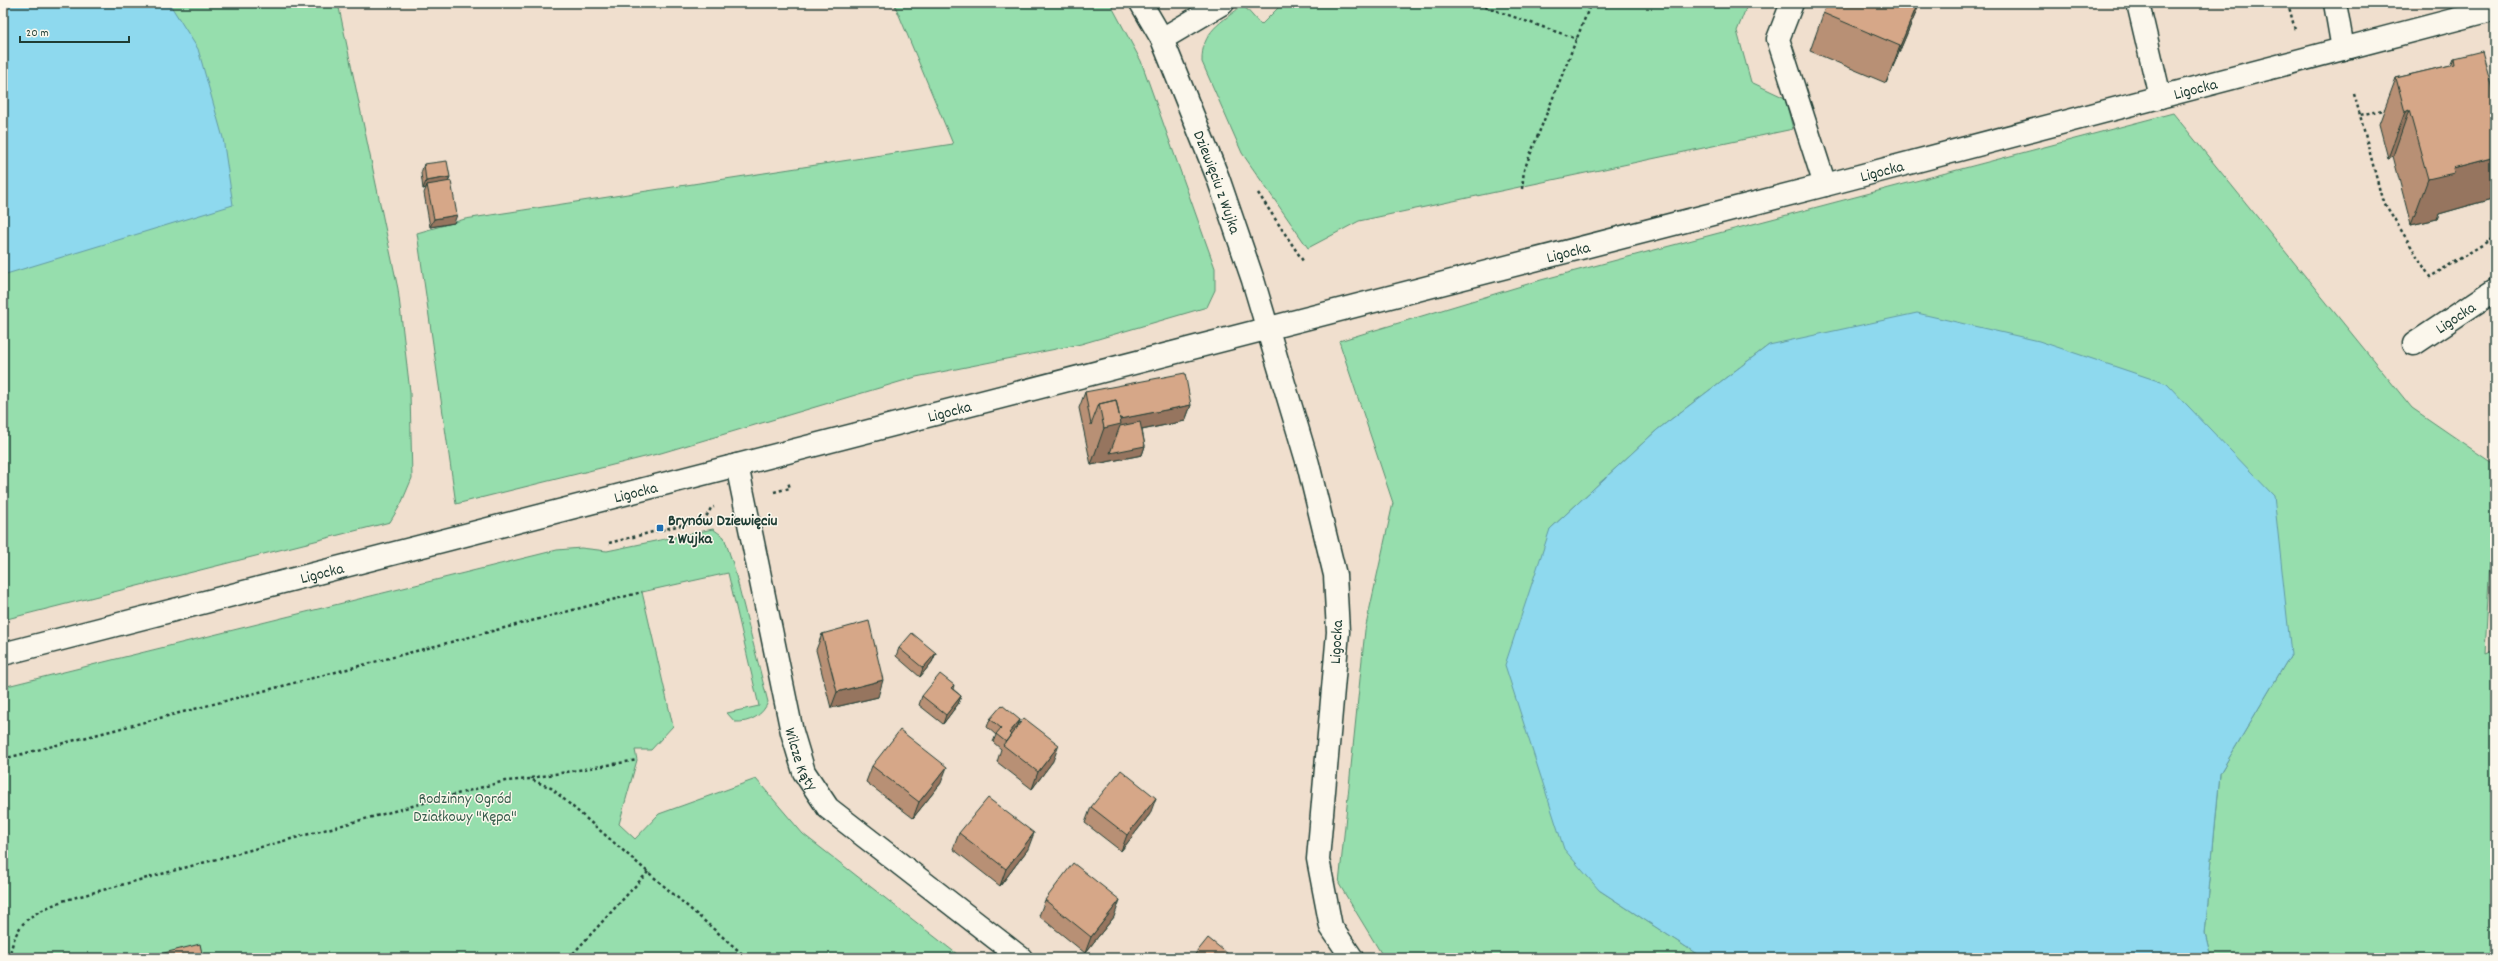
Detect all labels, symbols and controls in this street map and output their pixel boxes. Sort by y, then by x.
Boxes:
scale bar [20,18,129,44]
text: 20 m [26,25,49,42]
street label: Ligocka [2171,73,2220,107]
street label: Dziewięciu z Wujka [1186,127,1245,238]
street label: Ligocka [1858,156,1907,189]
street label: Ligocka [1544,237,1593,270]
street label: Ligocka [2431,297,2481,341]
street label: Ligocka [926,396,974,430]
street label: Ligocka [612,477,661,510]
place label: Brynów Dziewięciu z Wujka [668,510,777,551]
marker: Brynów Dziewięciu z Wujka [655,523,665,533]
street label: Ligocka [298,558,347,591]
street label: Ligocka [1325,619,1350,665]
street label: Wilcze Kąty [777,726,823,797]
park label: Rodzinny Ogród Działkowy "Kępa" [413,788,517,829]

